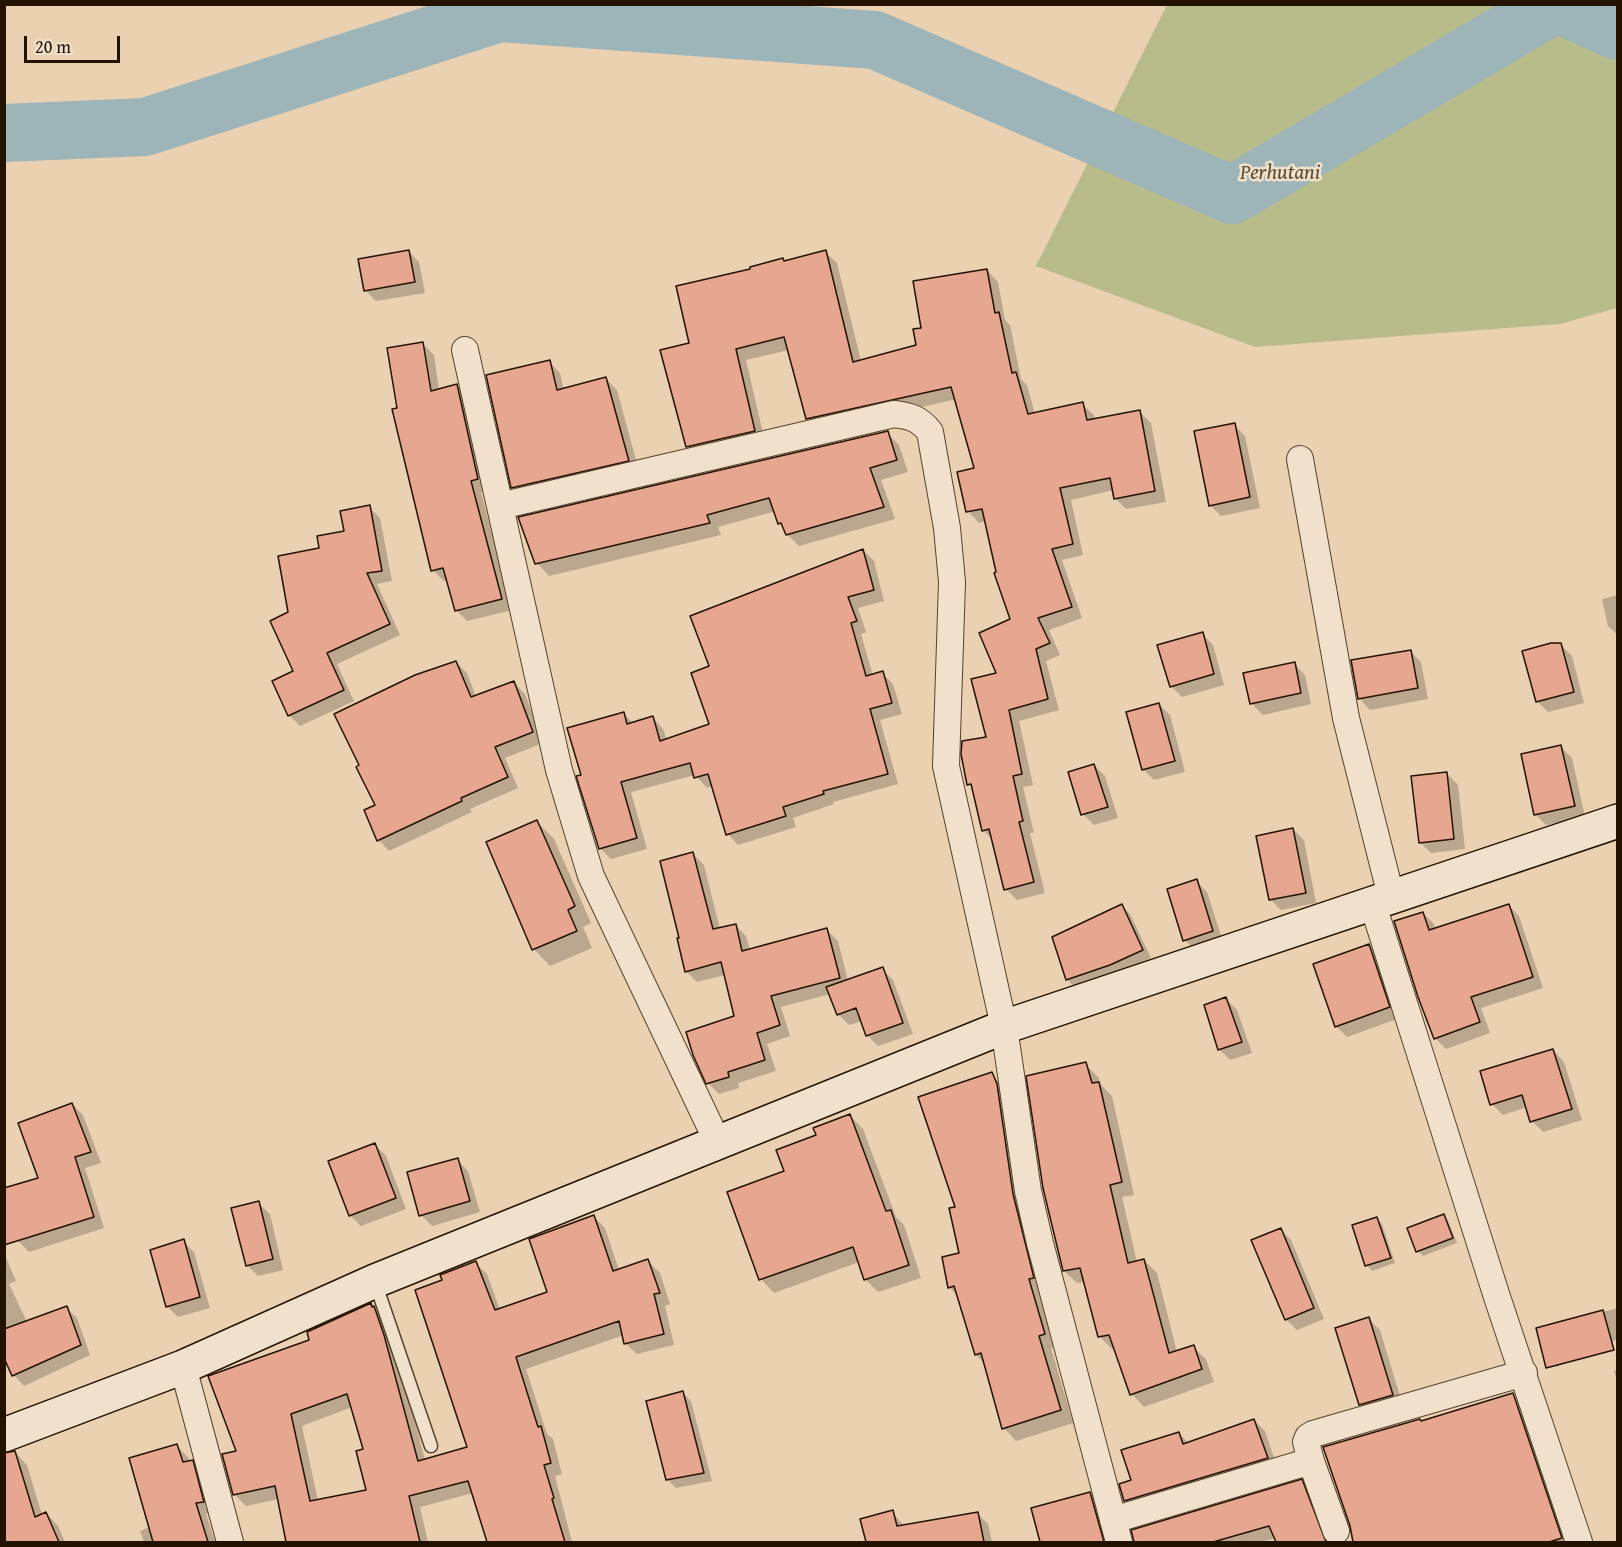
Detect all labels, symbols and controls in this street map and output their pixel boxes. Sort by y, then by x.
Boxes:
scale bar [27,24,123,62]
text: 20 m [35,33,71,60]
park label: Perhutani [1240,161,1320,187]

